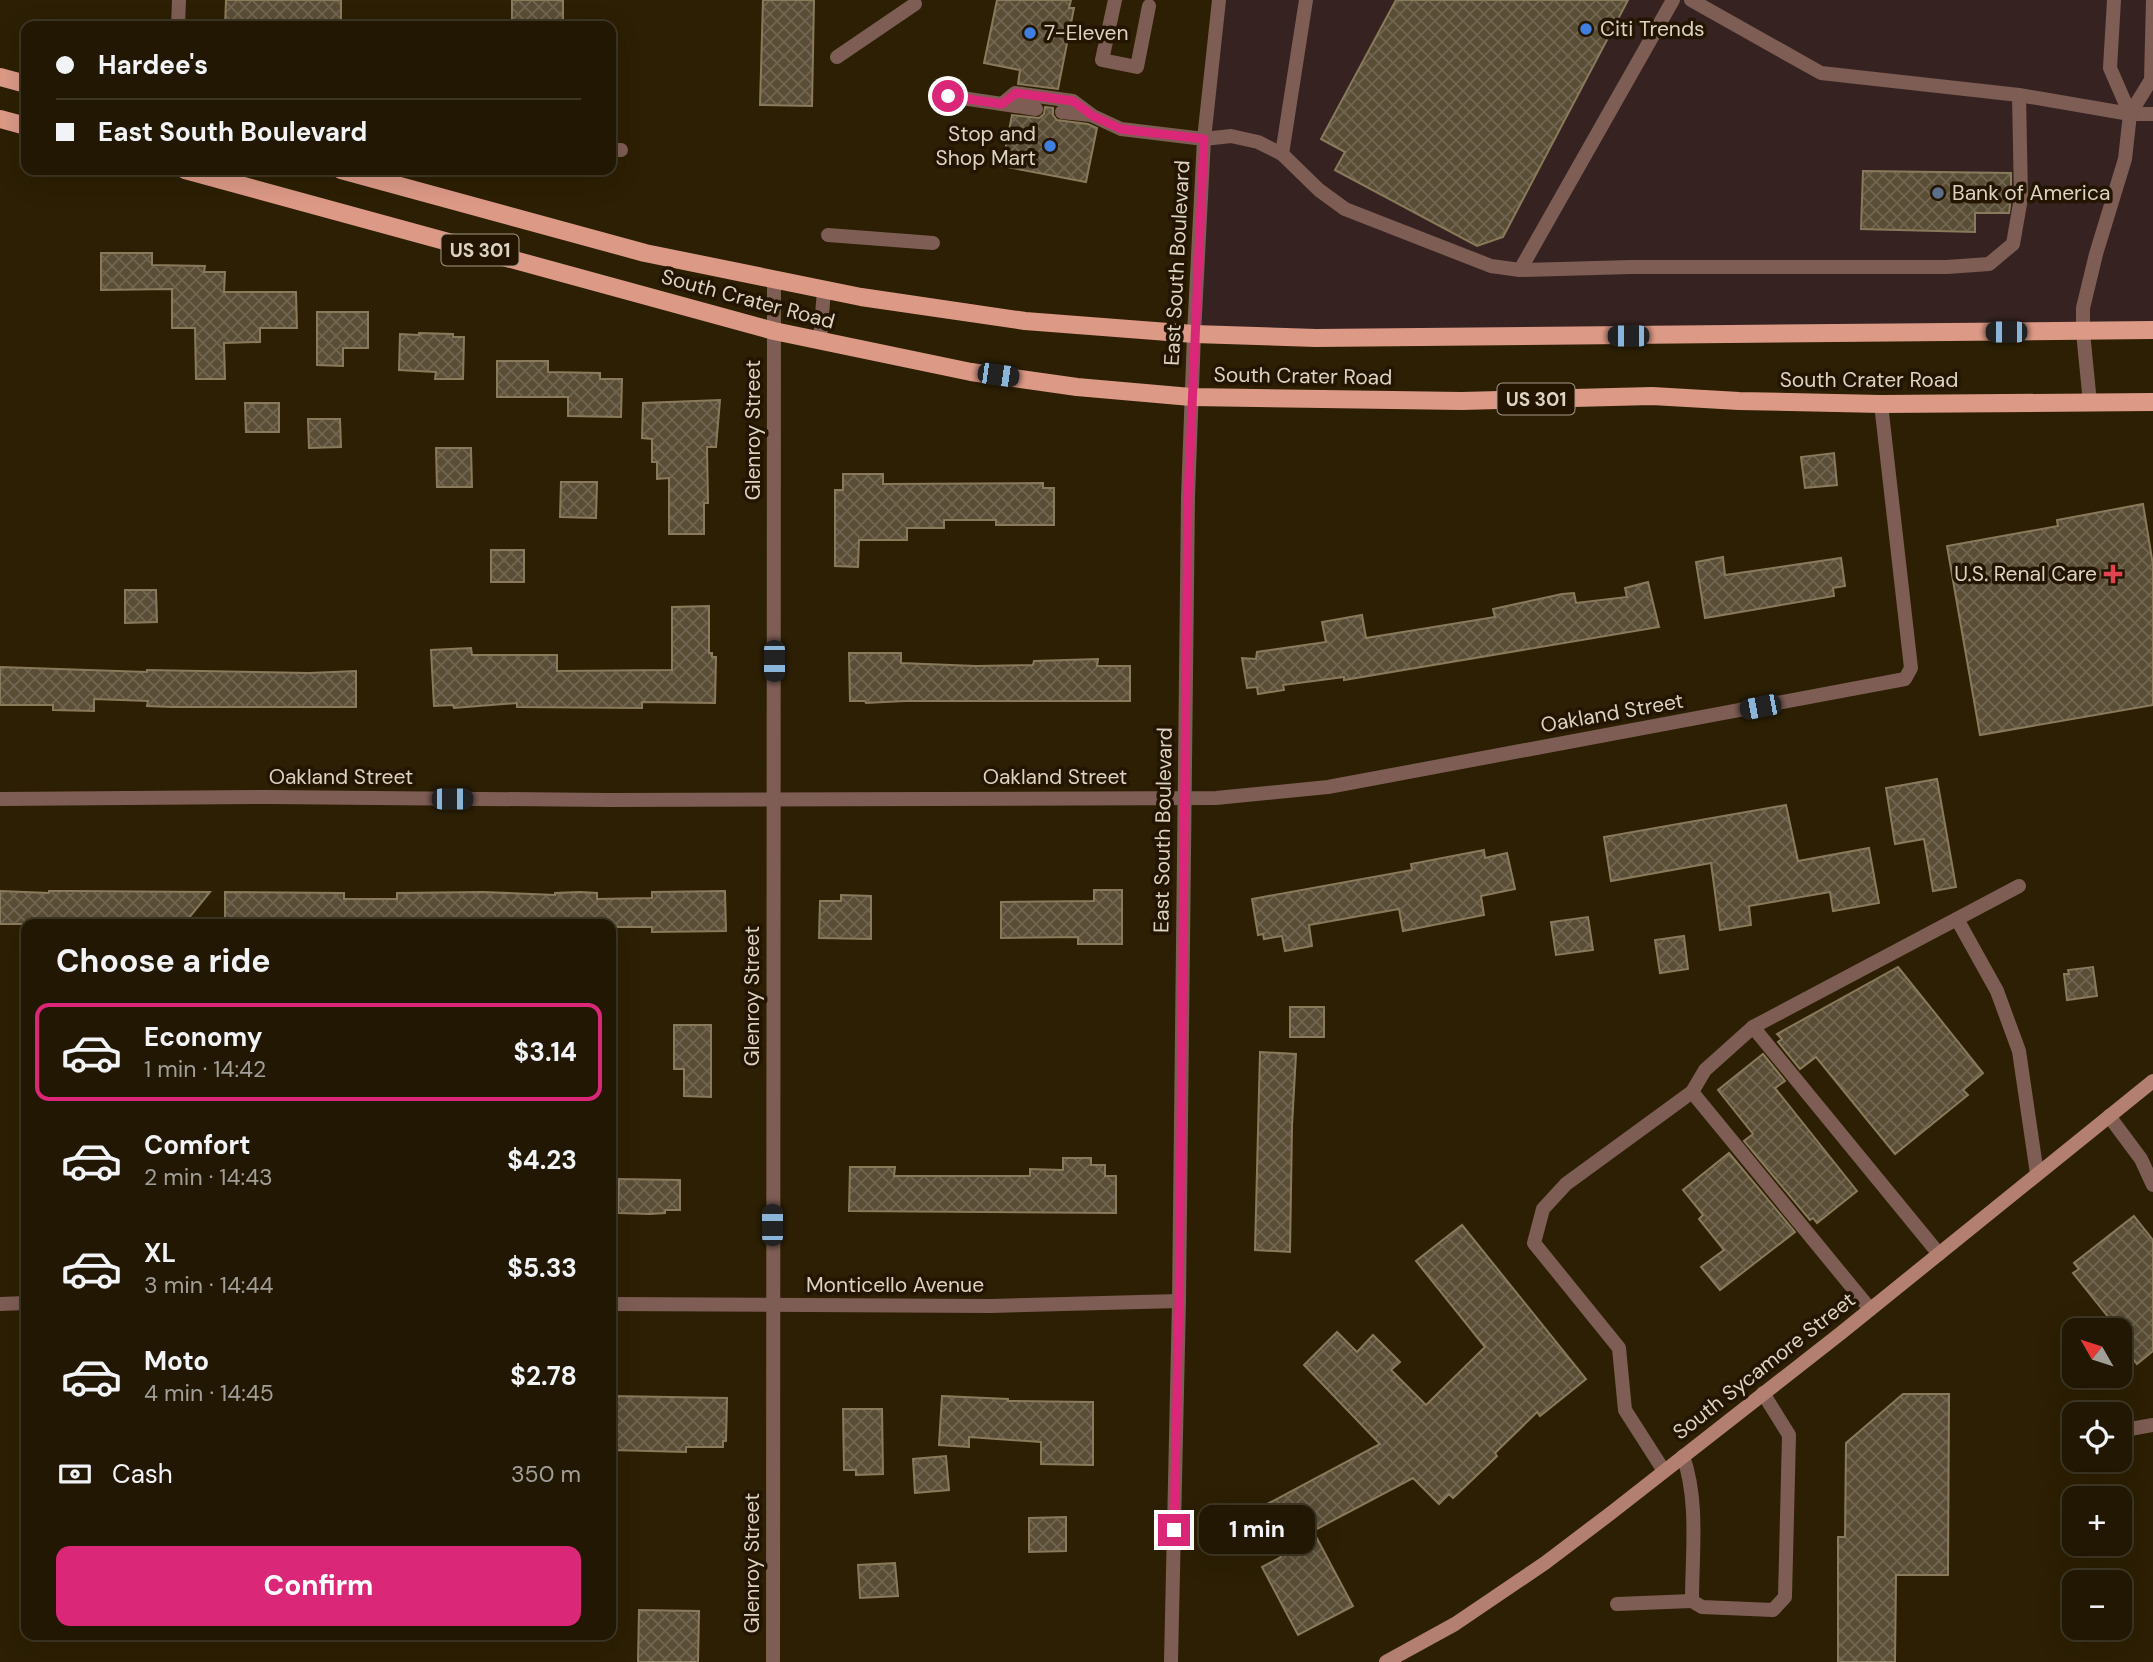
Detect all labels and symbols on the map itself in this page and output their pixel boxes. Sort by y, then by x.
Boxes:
place label: Citi Trends [1600,15,1705,43]
place label: 7-Eleven [1044,19,1128,47]
marker: Citi Trends [1578,21,1594,37]
marker: 7-Eleven [1022,25,1038,41]
route start [932,80,964,112]
place label: Stop and Shop Mart [935,120,1036,172]
marker: Stop and Shop Mart [1042,138,1058,154]
street label: East South Boulevard [1158,160,1196,366]
place label: Bank of America [1952,179,2110,207]
marker: Bank of America [1930,185,1946,201]
road number: US 301 [442,234,518,266]
street label: South Crater Road [658,262,838,336]
car [1986,322,2028,343]
car [1608,326,1650,347]
street label: Glenroy Street [739,360,767,500]
street label: South Crater Road [1213,360,1393,392]
car [976,362,1021,388]
street label: South Crater Road [1780,366,1958,394]
road number: US 301 [1498,384,1574,414]
place label: U.S. Renal Care [1954,560,2097,588]
marker: U.S. Renal Care [2103,564,2123,584]
car [764,640,785,682]
street label: Oakland Street [1538,687,1686,739]
car [1738,693,1783,721]
street label: East South Boulevard [1147,727,1179,933]
street label: Oakland Street [269,763,413,791]
street label: Oakland Street [983,763,1127,791]
car [432,789,474,810]
street label: Glenroy Street [738,926,766,1066]
car [762,1204,783,1246]
street label: Monticello Avenue [806,1271,984,1299]
street label: South Sycamore Street [1667,1286,1861,1446]
north arrow [2062,1318,2132,1388]
street label: Glenroy Street [738,1493,766,1633]
callout: 1 min [1198,1506,1314,1554]
route end [1158,1514,1190,1546]

